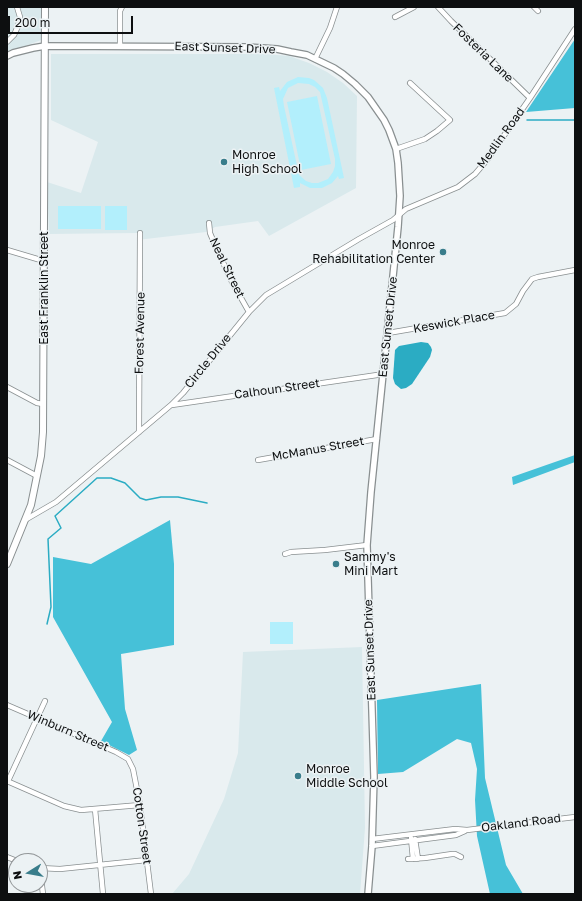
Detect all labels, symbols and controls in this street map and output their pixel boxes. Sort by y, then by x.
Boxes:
scale bar [10,8,135,34]
text: 200 m [15,15,50,30]
street label: Fosteria Lane [450,21,516,85]
street label: East Sunset Drive [174,39,276,57]
street label: Medlin Road [474,105,528,171]
place label: Monroe High School [232,148,302,176]
marker: Monroe High School [219,157,229,167]
street label: East Franklin Street [37,231,51,345]
street label: Neal Street [206,236,248,300]
place label: Monroe Rehabilitation Center [312,238,435,266]
marker: Monroe Rehabilitation Center [438,247,448,257]
street label: East Sunset Drive [376,276,400,378]
street label: Forest Avenue [132,292,148,374]
street label: Keswick Place [412,308,496,336]
street label: Circle Drive [182,331,234,391]
street label: Calhoun Street [233,376,321,402]
street label: McManus Street [271,434,365,464]
place label: Sammy's Mini Mart [344,550,398,578]
marker: Sammy's Mini Mart [331,559,341,569]
street label: East Sunset Drive [361,599,379,701]
street label: Winburn Street [25,707,111,755]
place label: Monroe Middle School [306,762,388,790]
marker: Monroe Middle School [293,771,303,781]
street label: Cotton Street [129,786,155,866]
street label: Oakland Road [480,811,562,835]
north arrow [8,853,48,893]
text: N [10,870,24,881]

